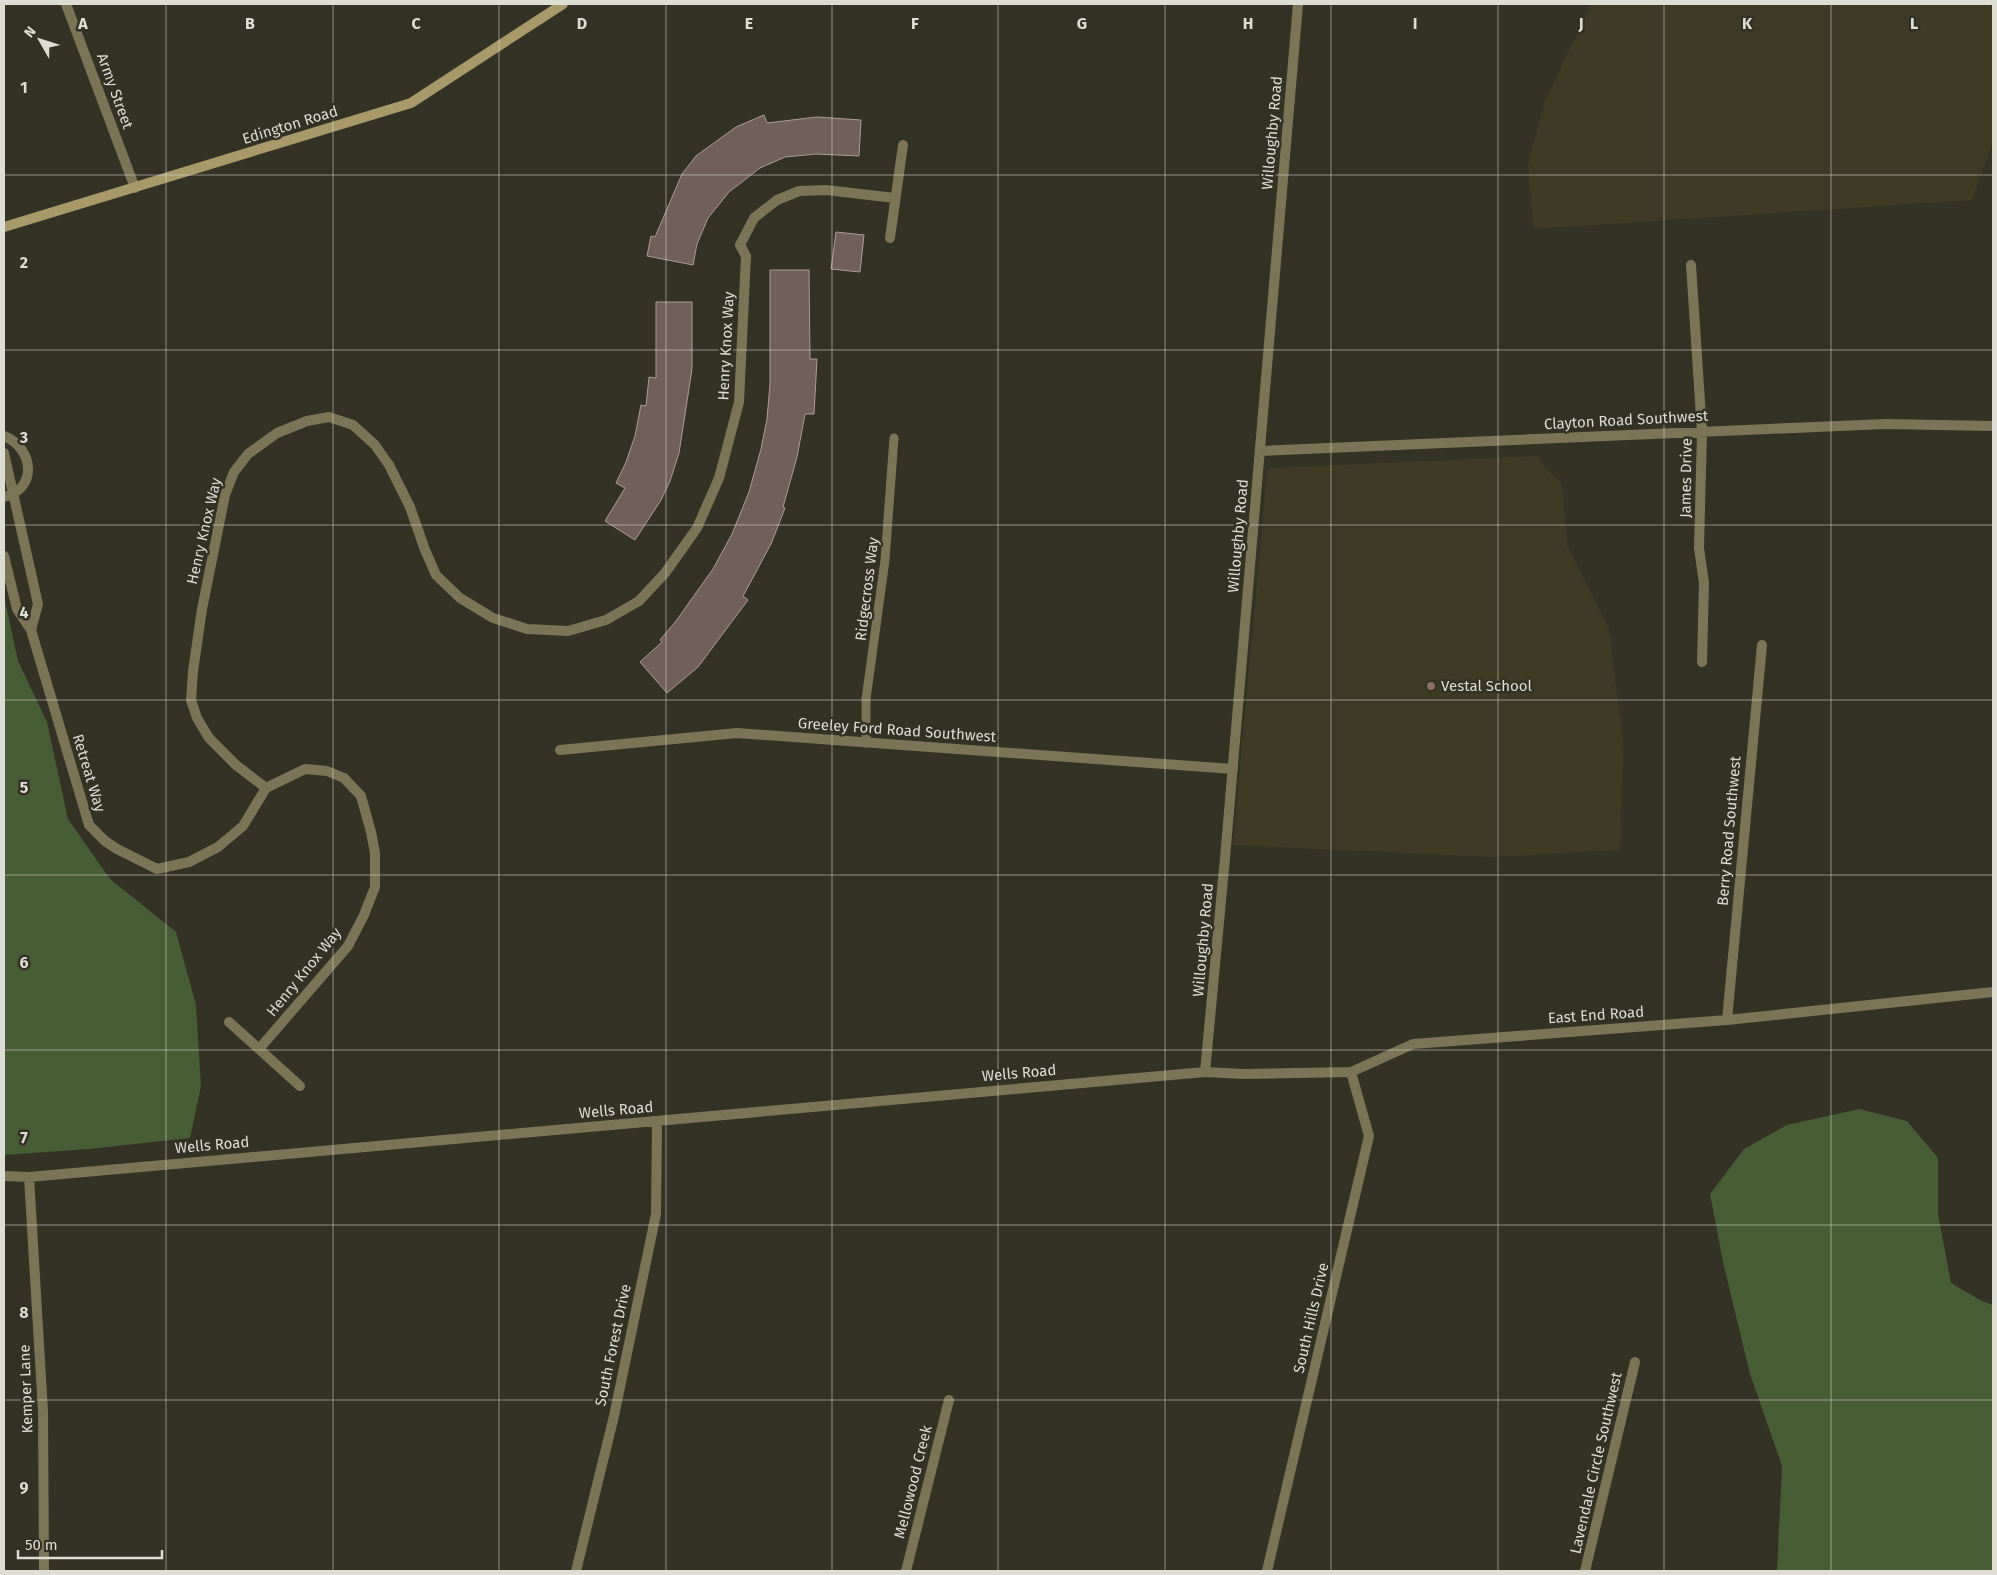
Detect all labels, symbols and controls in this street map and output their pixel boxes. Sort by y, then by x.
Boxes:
text: A [77,14,88,33]
text: B [245,14,255,33]
text: C [411,14,421,33]
text: D [577,14,587,33]
text: E [745,14,753,33]
text: F [911,14,919,33]
text: G [1077,14,1087,33]
text: H [1243,14,1253,33]
text: I [1413,14,1417,33]
text: J [1577,14,1584,33]
text: K [1742,14,1753,33]
text: L [1910,14,1918,33]
north arrow [15,15,65,65]
text: N [21,23,40,41]
street label: Army Street [93,51,137,132]
street label: Willoughby Road [1258,75,1286,191]
text: 1 [20,78,28,97]
street label: Edington Road [240,102,340,148]
text: 2 [20,253,28,272]
street label: Henry Knox Way [714,290,738,401]
street label: Clayton Road Southwest [1543,407,1709,433]
text: 3 [19,428,28,447]
street label: James Drive [1676,438,1696,518]
street label: Henry Knox Way [183,475,225,586]
street label: Willoughby Road [1224,478,1252,594]
street label: Ridgecross Way [852,535,882,642]
text: 4 [19,603,29,622]
place label: Vestal School [1441,677,1532,695]
marker: Vestal School [1425,680,1437,692]
street label: Greeley Ford Road Southwest [797,714,997,746]
street label: Retreat Way [69,732,110,815]
street label: Berry Road Southwest [1713,755,1745,907]
text: 5 [20,778,29,797]
street label: Willoughby Road [1189,882,1217,998]
street label: Henry Knox Way [263,923,346,1020]
text: 6 [19,953,29,972]
street label: East End Road [1547,1003,1645,1027]
street label: Wells Road [981,1061,1057,1085]
street label: Wells Road [578,1098,654,1122]
text: 7 [20,1128,28,1147]
street label: Wells Road [174,1133,250,1157]
street label: South Hills Drive [1289,1261,1333,1375]
street label: South Forest Drive [591,1282,635,1408]
text: 8 [19,1303,29,1322]
street label: Kemper Lane [15,1344,37,1434]
street label: Lavendale Circle Southwest [1566,1370,1626,1556]
street label: Mellowood Creek [890,1423,936,1540]
text: 9 [20,1478,29,1497]
scale bar [18,1528,161,1560]
text: 50 m [25,1536,58,1554]

